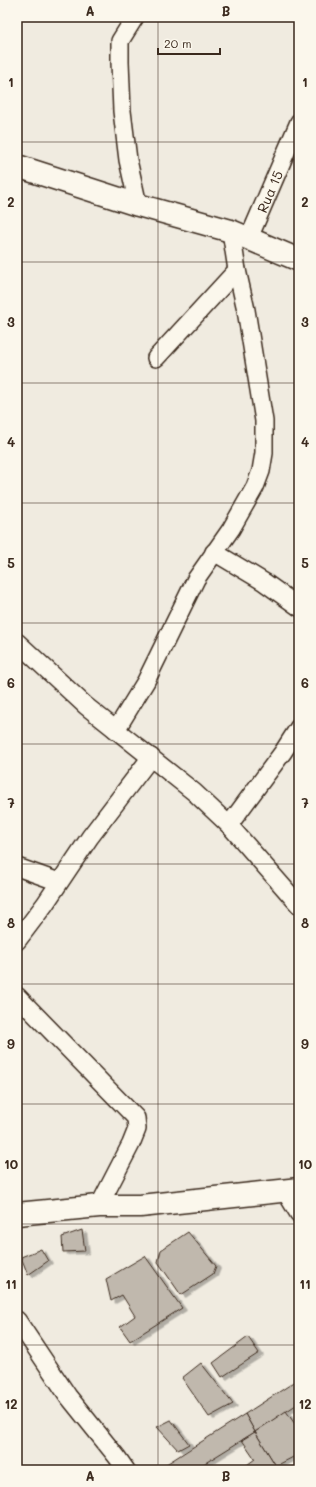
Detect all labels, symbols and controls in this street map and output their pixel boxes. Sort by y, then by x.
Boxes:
text: A [85,2,95,19]
text: B [222,2,231,19]
scale bar [158,30,220,56]
text: 20 m [164,35,192,51]
text: 1 [8,73,14,90]
text: 1 [302,73,308,90]
street label: Rua 15 [252,167,287,215]
text: 2 [7,193,15,210]
text: 2 [301,193,309,210]
text: 3 [7,313,15,330]
text: 3 [301,313,309,330]
text: 4 [7,433,15,450]
text: 4 [301,433,309,450]
text: 5 [7,554,15,571]
text: 5 [301,554,309,571]
text: 6 [7,674,15,691]
text: 6 [301,674,309,691]
text: 7 [7,794,15,811]
text: 7 [301,794,309,811]
text: 8 [7,914,15,931]
text: 8 [301,914,309,931]
text: 9 [7,1035,15,1052]
text: 9 [301,1035,309,1052]
text: 10 [4,1155,18,1172]
text: 10 [298,1155,312,1172]
text: 11 [5,1275,17,1292]
text: 11 [299,1275,311,1292]
text: 12 [4,1395,18,1412]
text: 12 [298,1395,312,1412]
text: A [85,1467,95,1484]
text: B [222,1467,231,1484]

